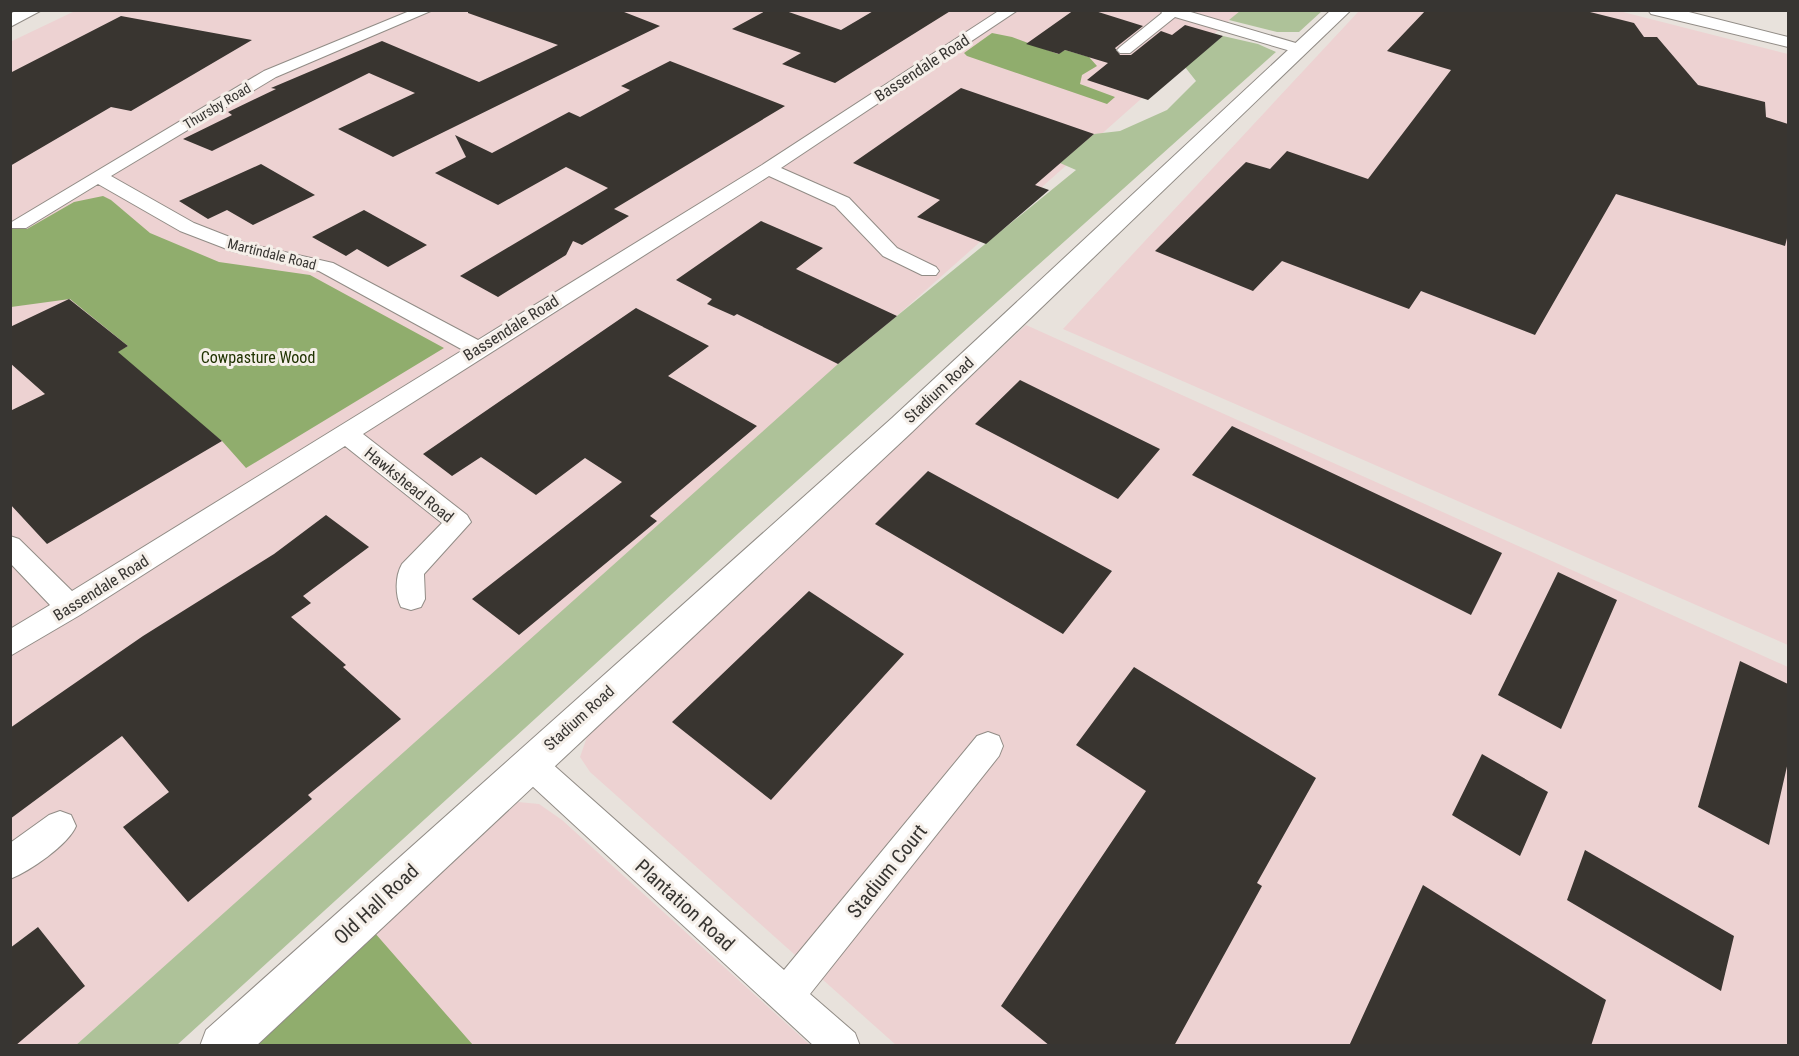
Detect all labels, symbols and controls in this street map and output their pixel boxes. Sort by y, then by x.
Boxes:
street label: Bassendale Road [871,30,973,106]
street label: Thursby Road [181,80,253,132]
street label: Martindale Road [226,235,318,273]
street label: Bassendale Road [460,291,562,365]
park label: Cowpasture Wood [201,348,315,367]
street label: Stadium Road [900,353,978,427]
street label: Hawkshead Road [361,443,457,527]
street label: Bassendale Road [50,551,152,625]
street label: Stadium Road [540,682,618,754]
street label: Stadium Court [842,819,932,923]
street label: Plantation Road [630,854,740,956]
street label: Old Hall Road [329,859,423,949]

